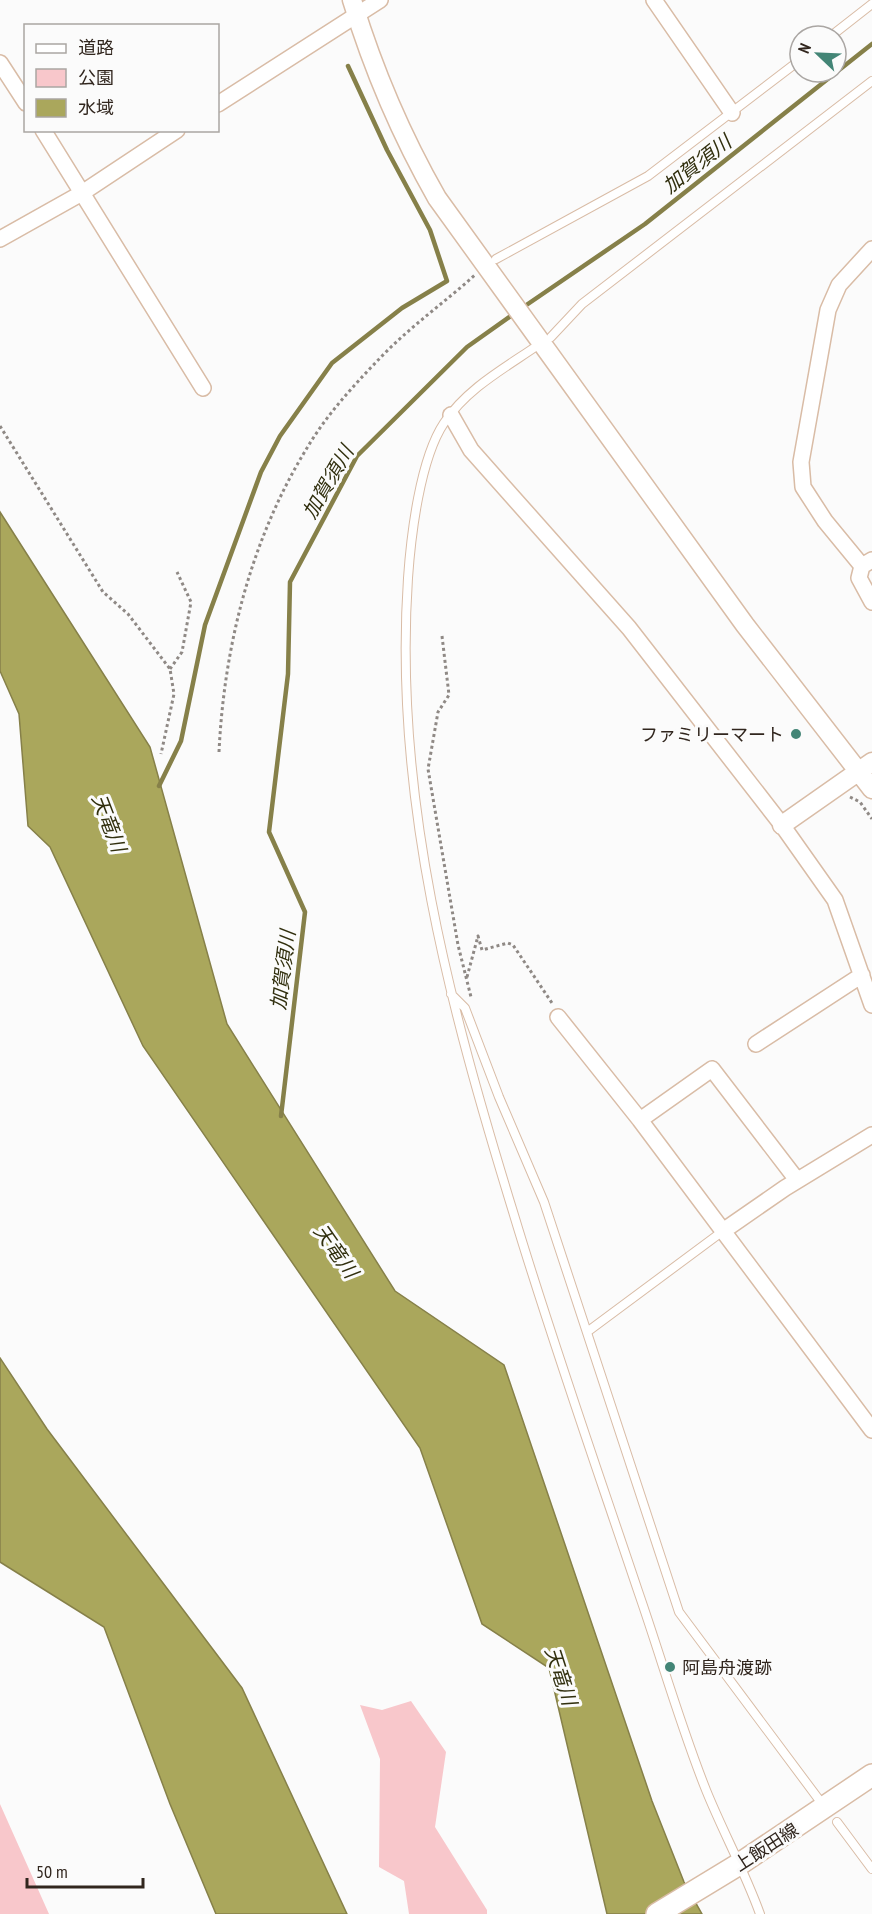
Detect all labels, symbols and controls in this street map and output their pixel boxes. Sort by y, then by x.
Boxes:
legend [24,24,219,132]
north arrow [788,24,848,84]
text: 道路 [78,36,114,59]
text: N [793,40,815,56]
text: 公園 [78,66,114,89]
text: 水域 [78,96,114,119]
water label: 加賀須川 [657,128,738,199]
water label: 加賀須川 [297,439,360,523]
place label: ファミリーマート [640,723,784,746]
marker: ファミリーマート [789,727,803,741]
water label: 天竜川 [86,790,133,858]
water label: 加賀須川 [265,927,301,1011]
water label: 天竜川 [308,1219,365,1285]
water label: 天竜川 [539,1643,583,1710]
place label: 阿島舟渡跡 [682,1656,772,1679]
marker: 阿島舟渡跡 [663,1660,677,1674]
street label: 上飯田線 [730,1818,802,1876]
scale bar [27,1851,142,1889]
text: 50 m [36,1860,68,1883]

